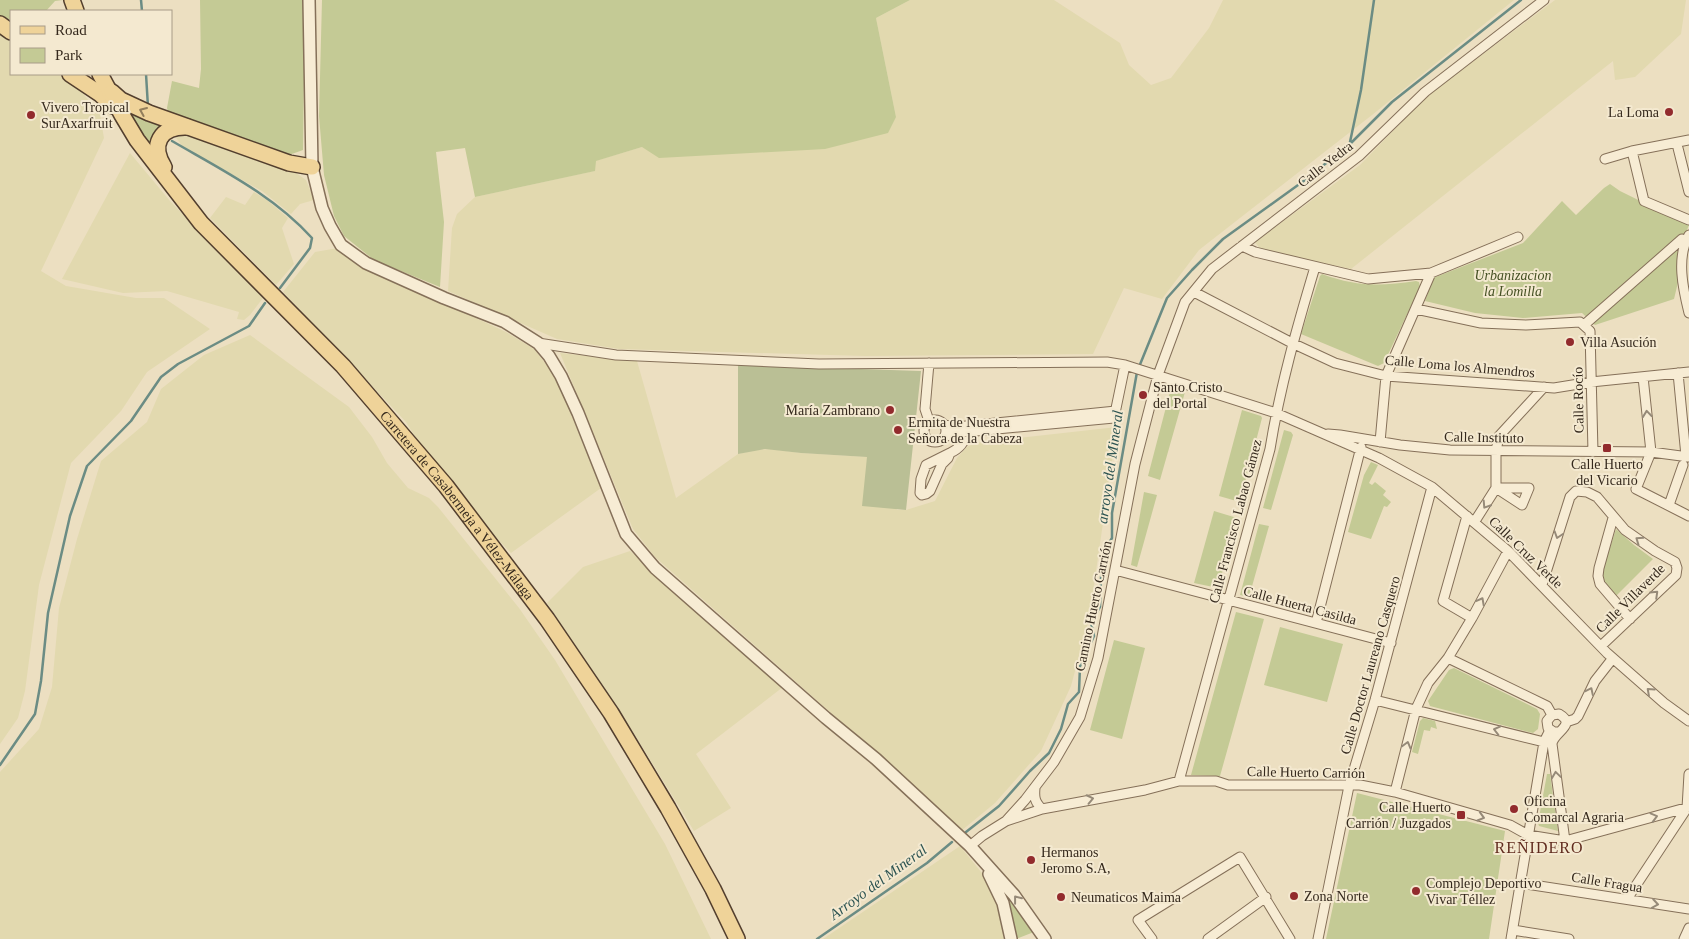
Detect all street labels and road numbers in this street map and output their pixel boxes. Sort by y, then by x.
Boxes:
street label: Calle Yedra [1295,138,1356,190]
street label: Calle Loma los Almendros [1384,352,1536,381]
street label: Calle Rocío [1570,367,1587,433]
street label: Carretera de Casabermeja a Vélez-Málaga [377,408,537,603]
street label: Calle Instituto [1444,429,1524,446]
street label: Calle Francisco Labao Gámez [1206,438,1265,605]
street label: Calle Cruz Verde [1486,514,1565,591]
street label: Camino Huerto Carrión [1072,540,1115,673]
street label: Calle Villaverde [1593,561,1668,636]
street label: Calle Doctor Laureano Casquero [1338,574,1403,756]
street label: Calle Huerta Casilda [1242,583,1359,628]
street label: Calle Huerto Carrión [1247,764,1365,781]
street label: Calle Fragua [1570,869,1644,896]

